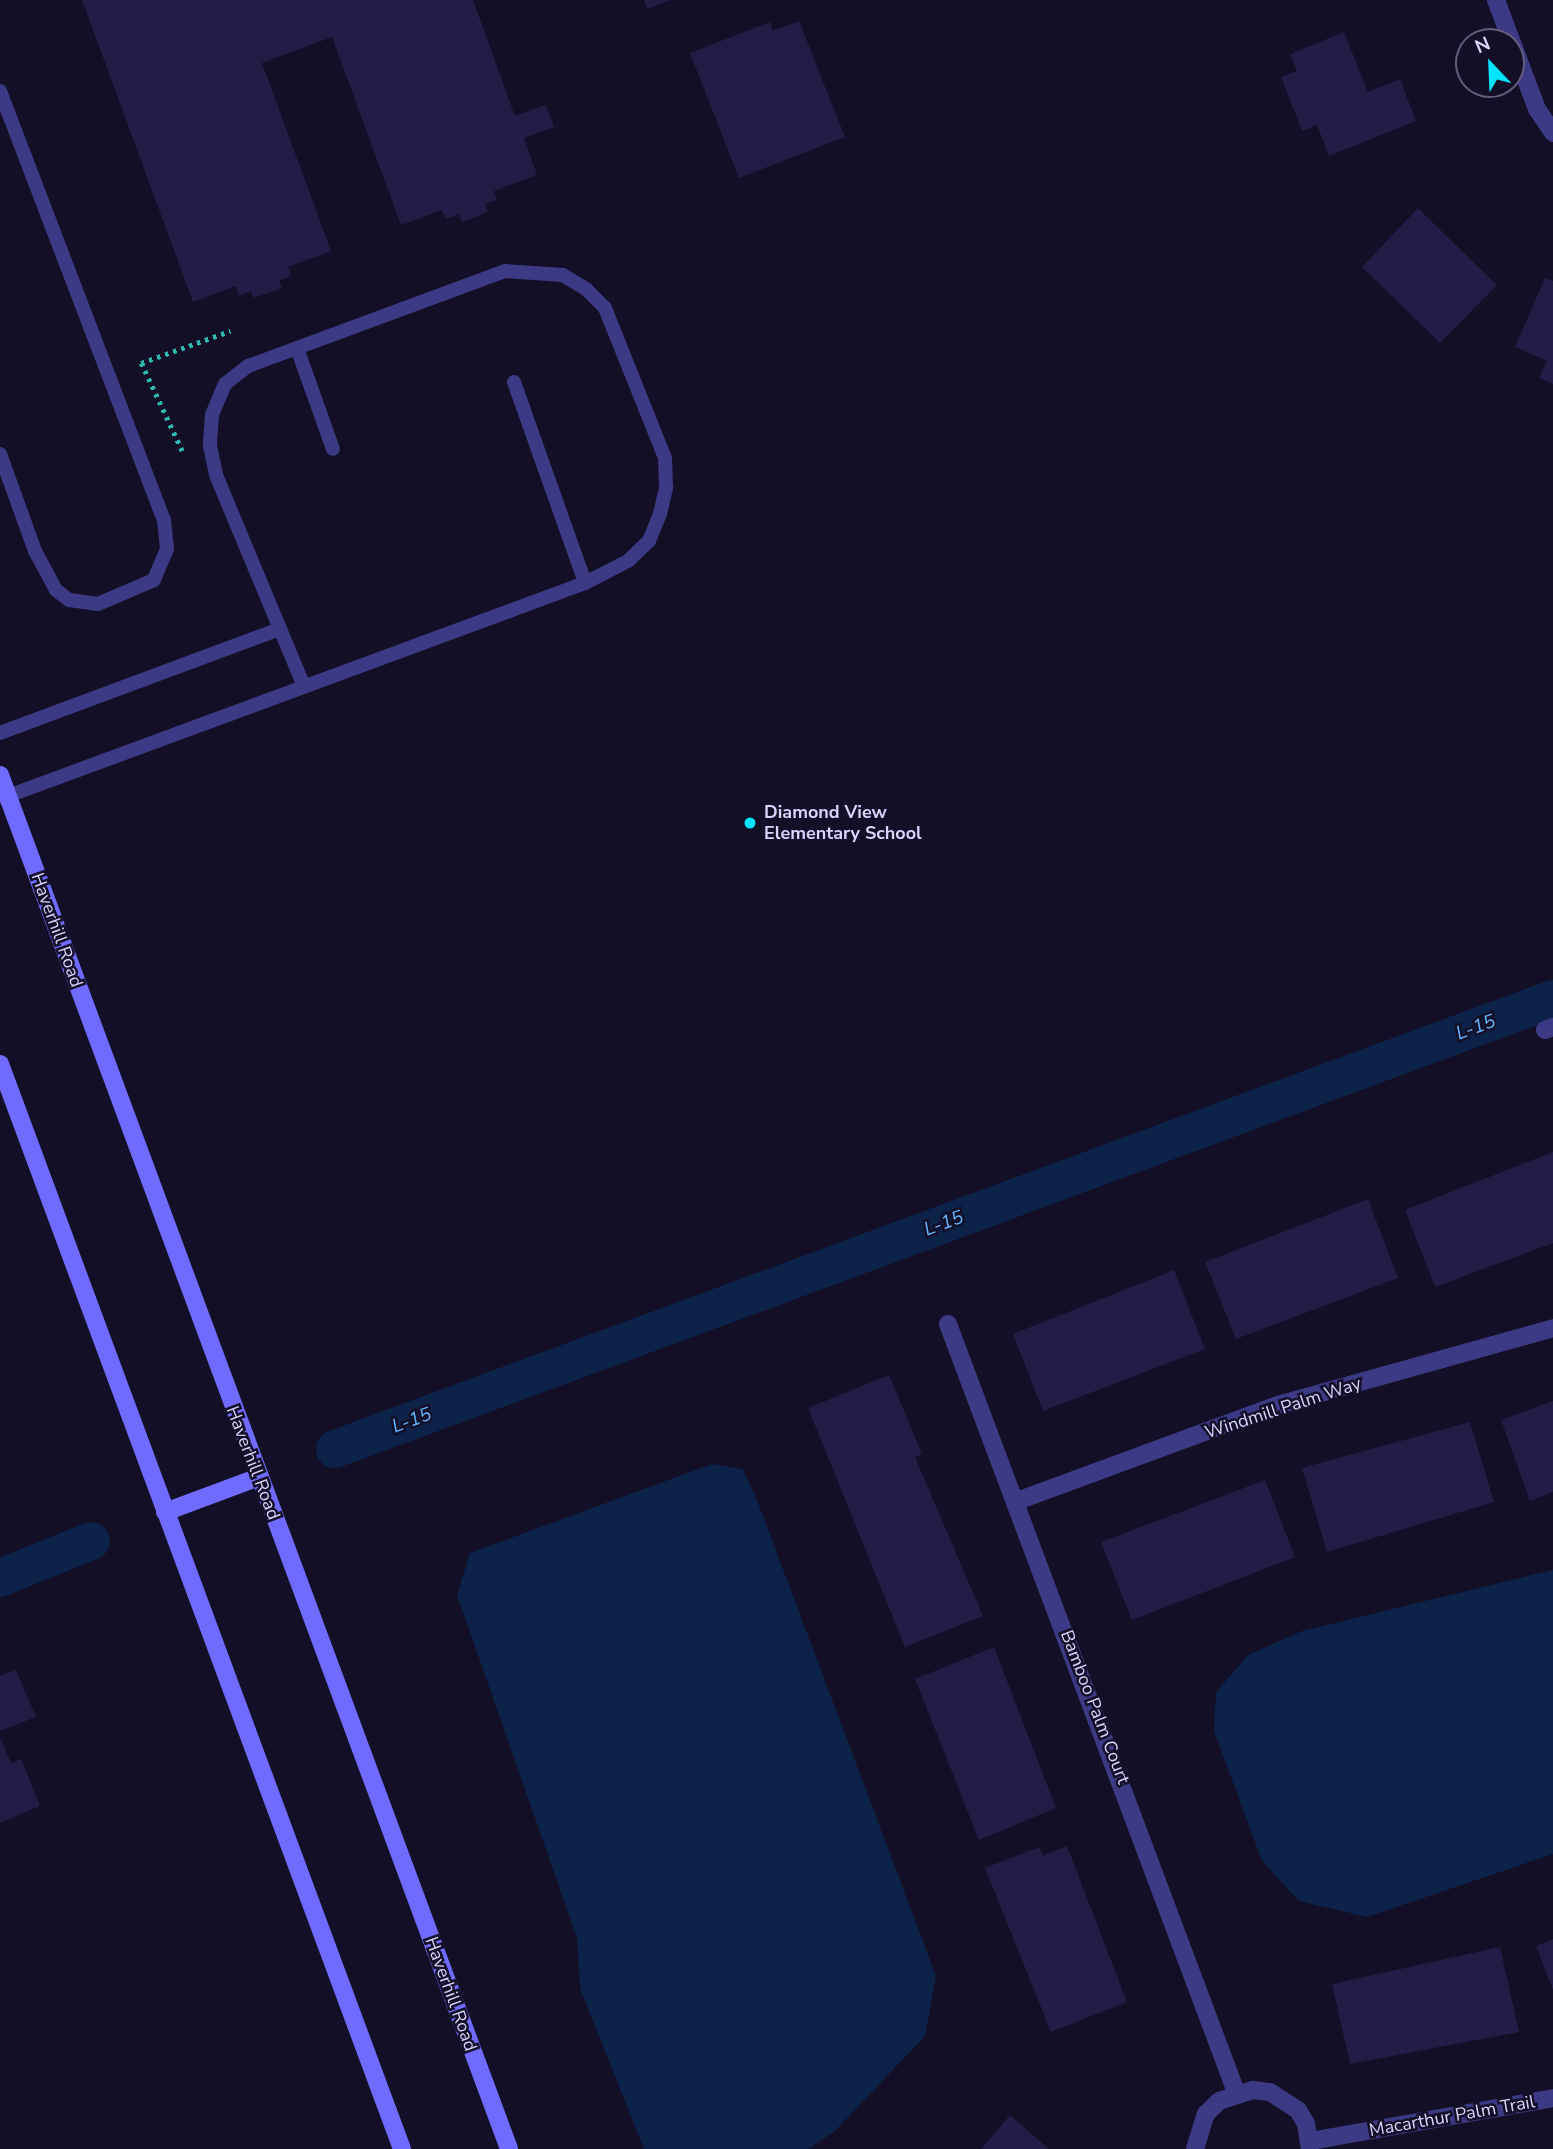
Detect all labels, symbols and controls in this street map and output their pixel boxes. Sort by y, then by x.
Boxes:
north arrow [1455,28,1525,98]
text: N [1471,31,1494,60]
place label: Diamond View Elementary School [764,802,922,844]
marker: Diamond View Elementary School [742,815,758,831]
street label: Haverhill Road [26,870,88,990]
water label: L-15 [1453,1010,1499,1046]
water label: L-15 [921,1206,967,1242]
street label: Windmill Palm Way [1202,1373,1364,1443]
street label: Haverhill Road [221,1403,285,1523]
water label: L-15 [389,1403,435,1439]
street label: Bamboo Palm Court [1056,1627,1134,1787]
street label: Haverhill Road [420,1934,482,2054]
street label: Macarthur Palm Trail [1367,2091,1537,2141]

